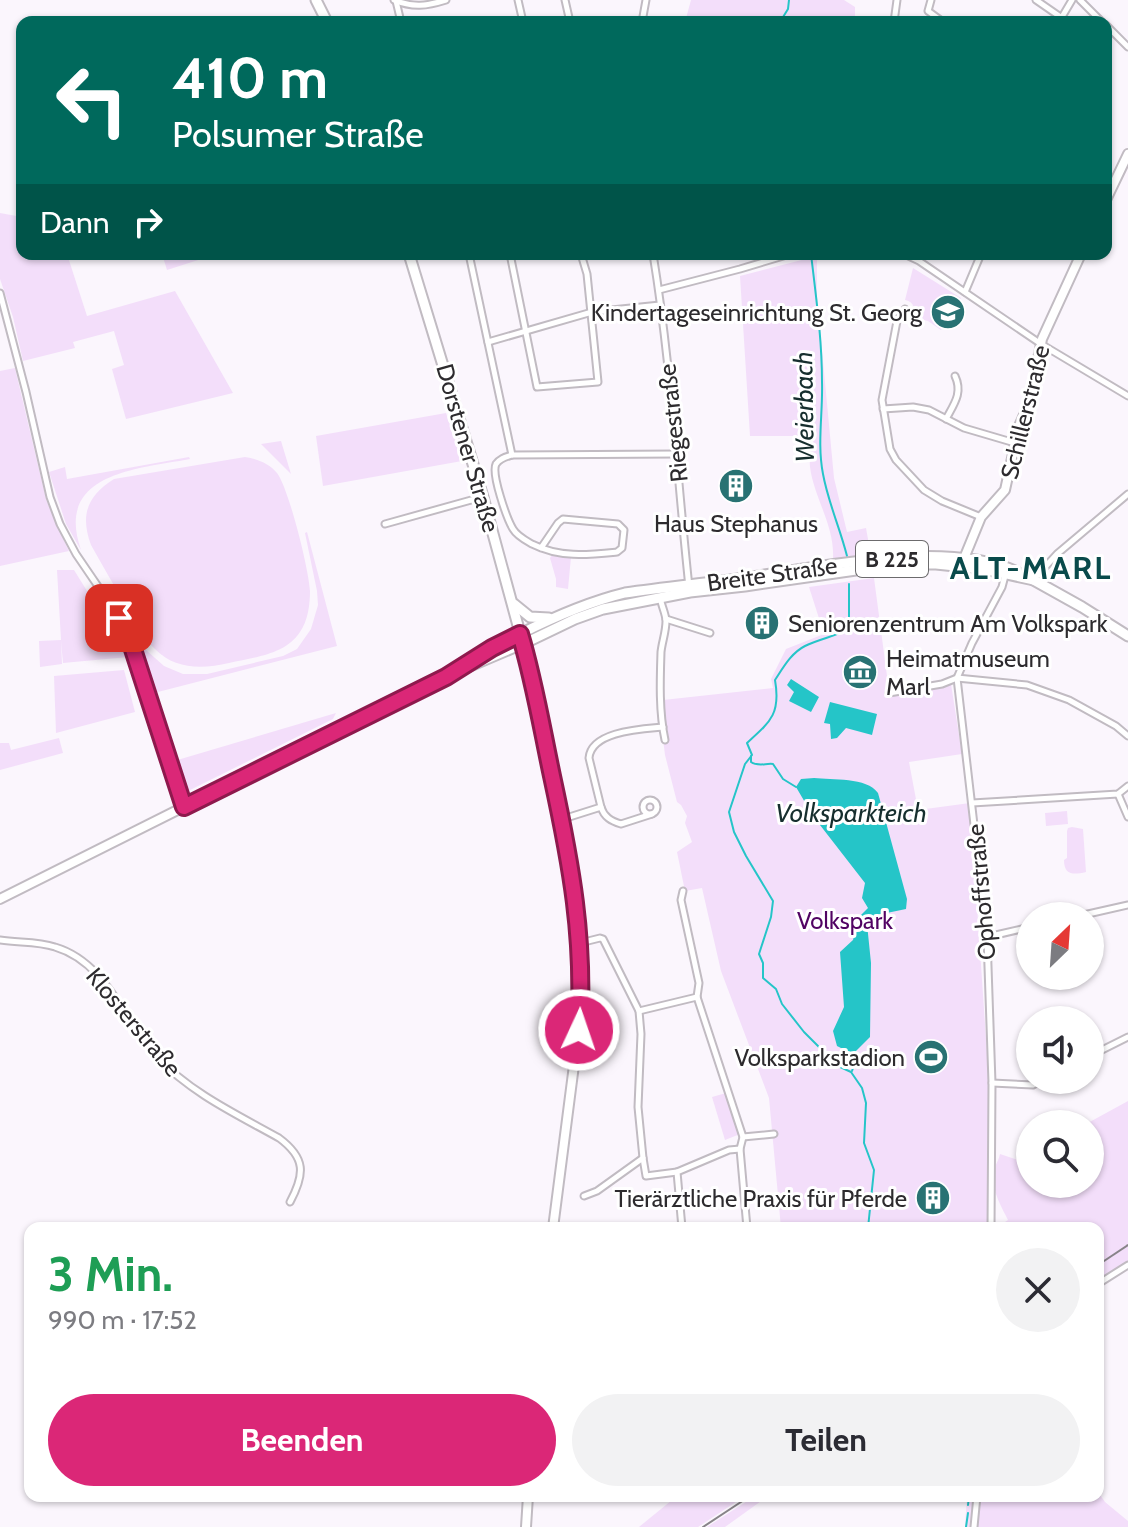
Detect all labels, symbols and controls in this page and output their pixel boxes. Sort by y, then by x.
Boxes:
text: 410 m [172,44,328,112]
icon: left [40,48,144,152]
text: Polsumer Straße [172,112,424,156]
icon: right [126,200,170,244]
text: Dann [40,204,110,241]
school or university icon: Kindertageseinrichtung St. Georg [929,293,967,331]
place label: Kindertageseinrichtung St. Georg [591,298,923,327]
street label: Schillerstraße [994,342,1056,482]
water label: Weierbach [787,351,821,463]
street label: Dorstener Straße [430,361,506,535]
street label: Riegestraße [652,362,694,484]
building icon: Haus Stephanus [717,467,755,505]
place label: Haus Stephanus [654,509,818,538]
road number: B 225 [856,541,928,577]
district label: ALT-MARL [950,548,1112,587]
street label: Breite Straße [705,551,839,597]
pin [85,584,153,652]
icon: arrive [97,596,141,640]
building icon: Seniorenzentrum Am Volkspark [743,604,781,642]
place label: Seniorenzentrum Am Volkspark [788,609,1108,638]
place label: Heimatmuseum Marl [886,644,1050,701]
museum icon: Heimatmuseum Marl [841,653,879,691]
water label: Volksparkteich [775,797,927,829]
street label: Ophoffstraße [961,823,1001,961]
north arrow [1016,902,1104,990]
map controls [1016,902,1104,1198]
park label: Volkspark [797,906,893,935]
street label: Klosterstraße [80,962,188,1082]
position arrow [537,988,621,1072]
button: sound [1016,1006,1104,1094]
sports icon: Volksparkstadion [912,1038,950,1076]
place label: Volksparkstadion [734,1043,905,1072]
button: search [1016,1110,1104,1198]
building icon: Tierärztliche Praxis für Pferde [914,1179,952,1217]
place label: Tierärztliche Praxis für Pferde [614,1184,907,1213]
text: 3 Min. [48,1245,173,1303]
button: close [996,1248,1080,1332]
text: 990 m · 17:52 [48,1304,197,1336]
button: Beenden [48,1394,556,1486]
button: Teilen [572,1394,1080,1486]

